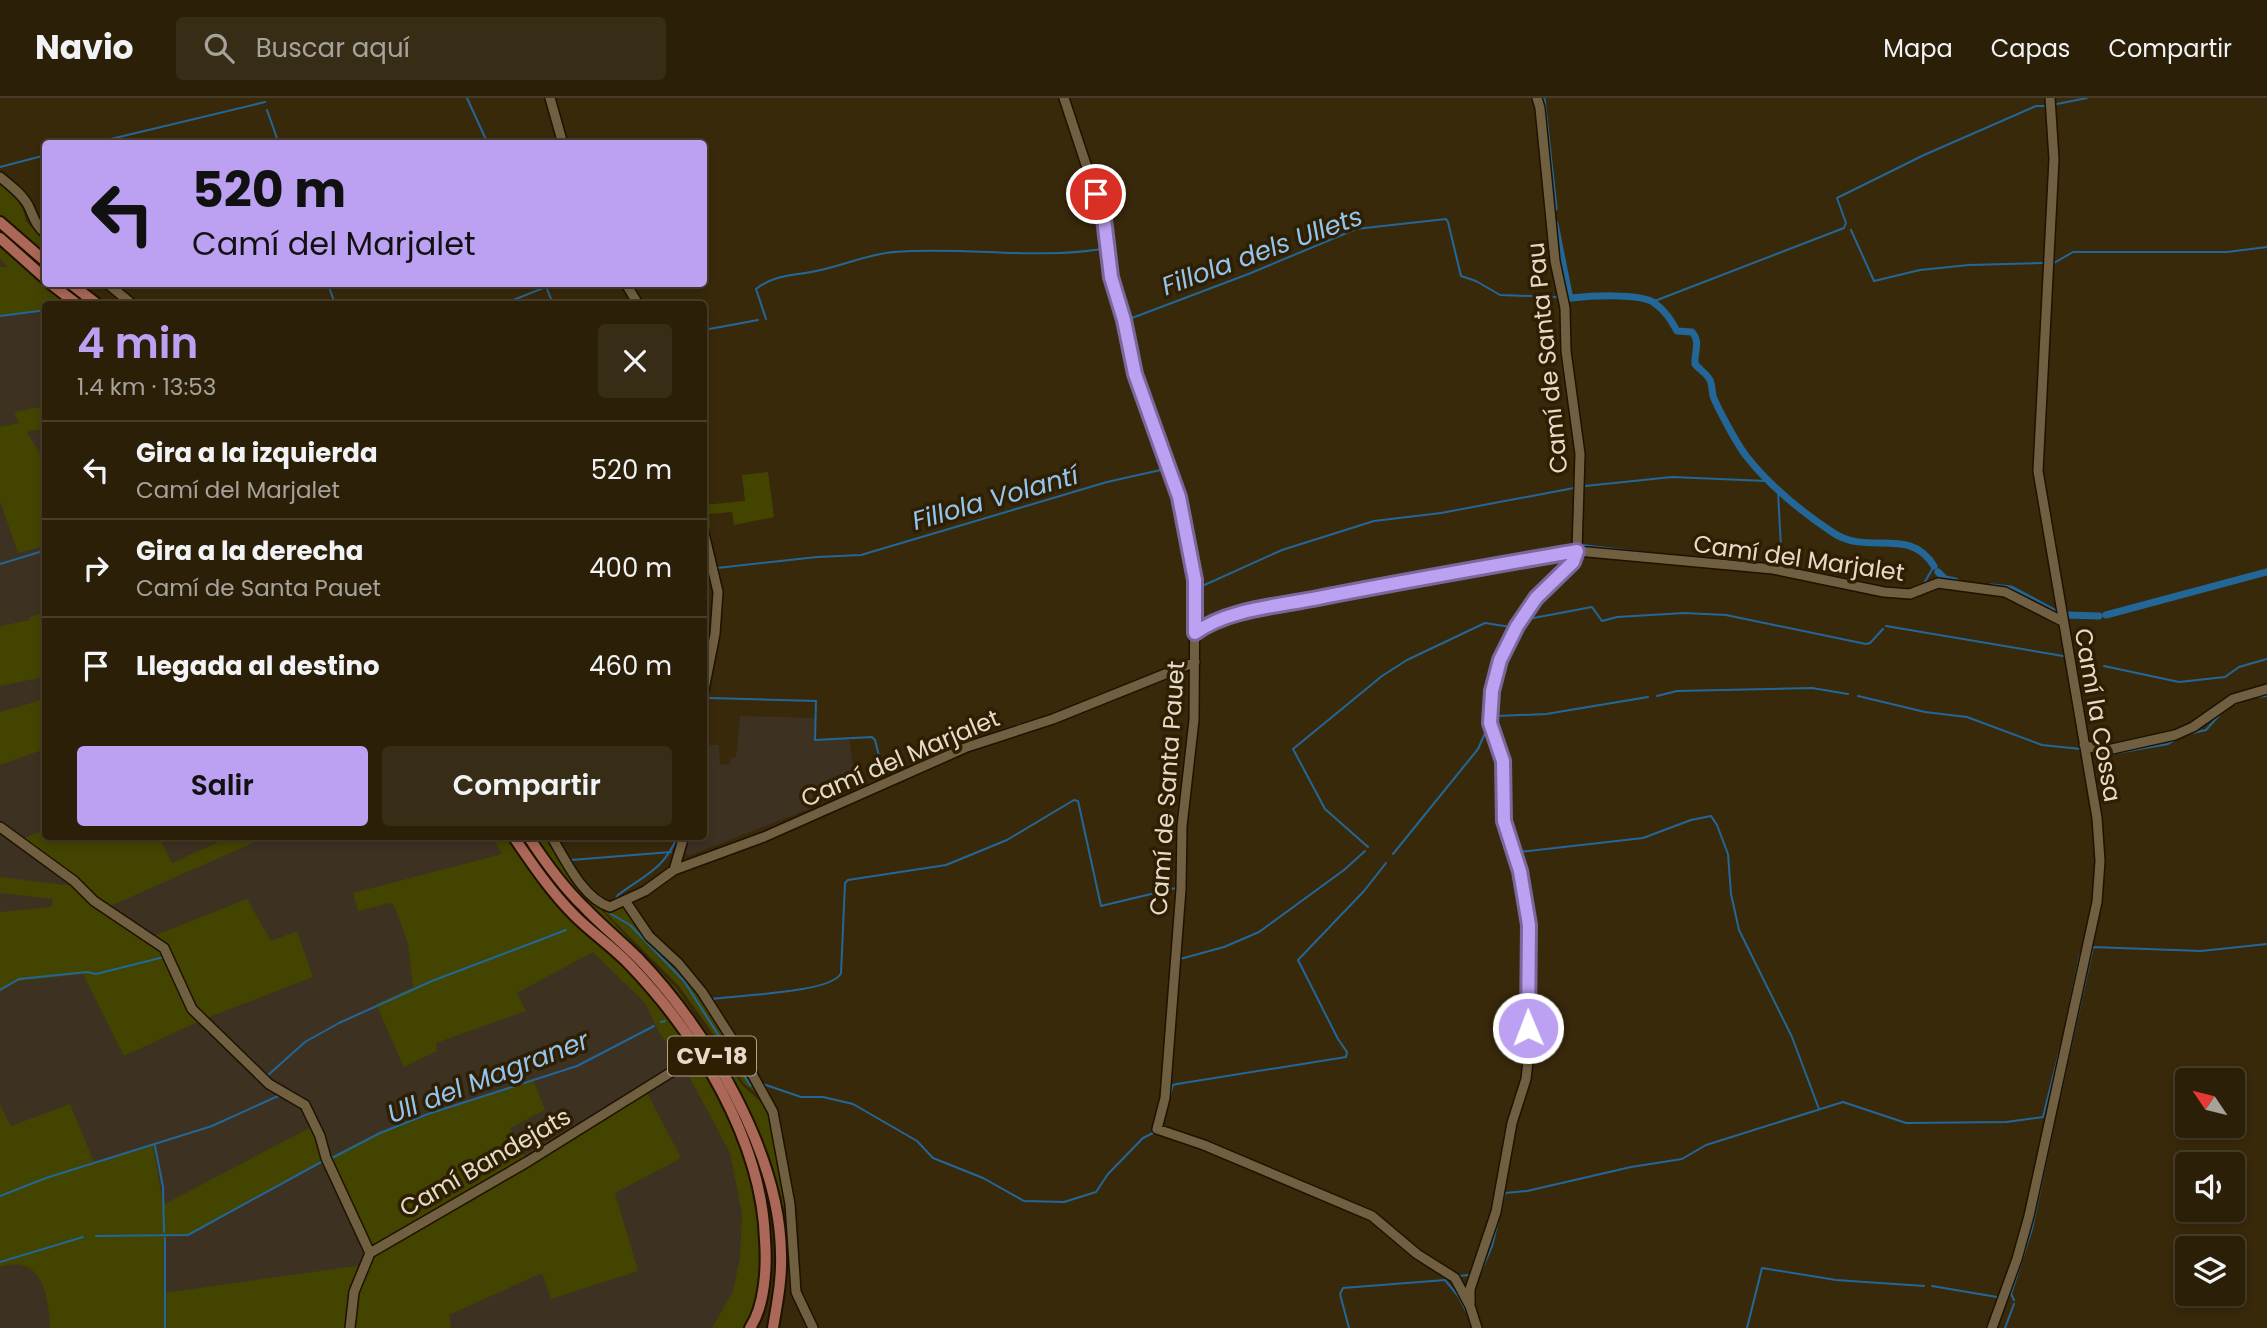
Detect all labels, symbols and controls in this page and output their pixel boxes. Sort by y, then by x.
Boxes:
search box [176,17,666,80]
text: Navio [35,24,134,71]
icon: search [200,29,238,67]
text: Buscar aquí [256,30,410,66]
text: Mapa [1883,32,1953,65]
text: Capas [1991,32,2070,65]
text: Compartir [2108,32,2232,65]
text: 520 m [192,156,346,224]
pin [1066,164,1126,224]
icon: left [77,168,168,259]
icon: arrive [1077,175,1115,213]
water label: Fillola dels Ullets [1156,198,1368,304]
text: Camí del Marjalet [192,221,476,266]
street label: Camí de Santa Pau [1518,241,1576,475]
text: 4 min [77,314,198,373]
button: close [598,324,672,398]
text: 1.4 km · 13:53 [77,371,216,403]
text: Gira a la izquierda [136,435,378,471]
icon: left [77,451,115,489]
text: 520 m [591,452,672,488]
water label: Fillola Volantí [908,456,1085,539]
text: Camí del Marjalet [136,474,340,506]
street label: Camí del Marjalet [1691,527,1907,589]
text: Gira a la derecha [136,533,364,569]
icon: right [77,549,115,587]
text: 400 m [589,550,672,586]
text: Camí de Santa Pauet [136,572,381,604]
street label: Camí la Cossa [2067,626,2129,804]
icon: arrive [77,647,115,685]
text: Llegada al destino [136,648,380,684]
text: 460 m [589,648,672,684]
street label: Camí de Santa Pauet [1142,659,1192,917]
street label: Camí del Marjalet [796,701,1004,815]
button: Salir [77,746,368,826]
button: Compartir [382,746,672,826]
position arrow [1491,991,1565,1065]
water label: Ull del Magraner [382,1022,595,1132]
road number: CV-18 [668,1037,756,1076]
north arrow [2175,1068,2245,1138]
map controls [2175,1068,2245,1306]
street label: Camí Bandejats [393,1100,577,1224]
button: sound [2175,1152,2245,1222]
button: layers [2175,1236,2245,1306]

